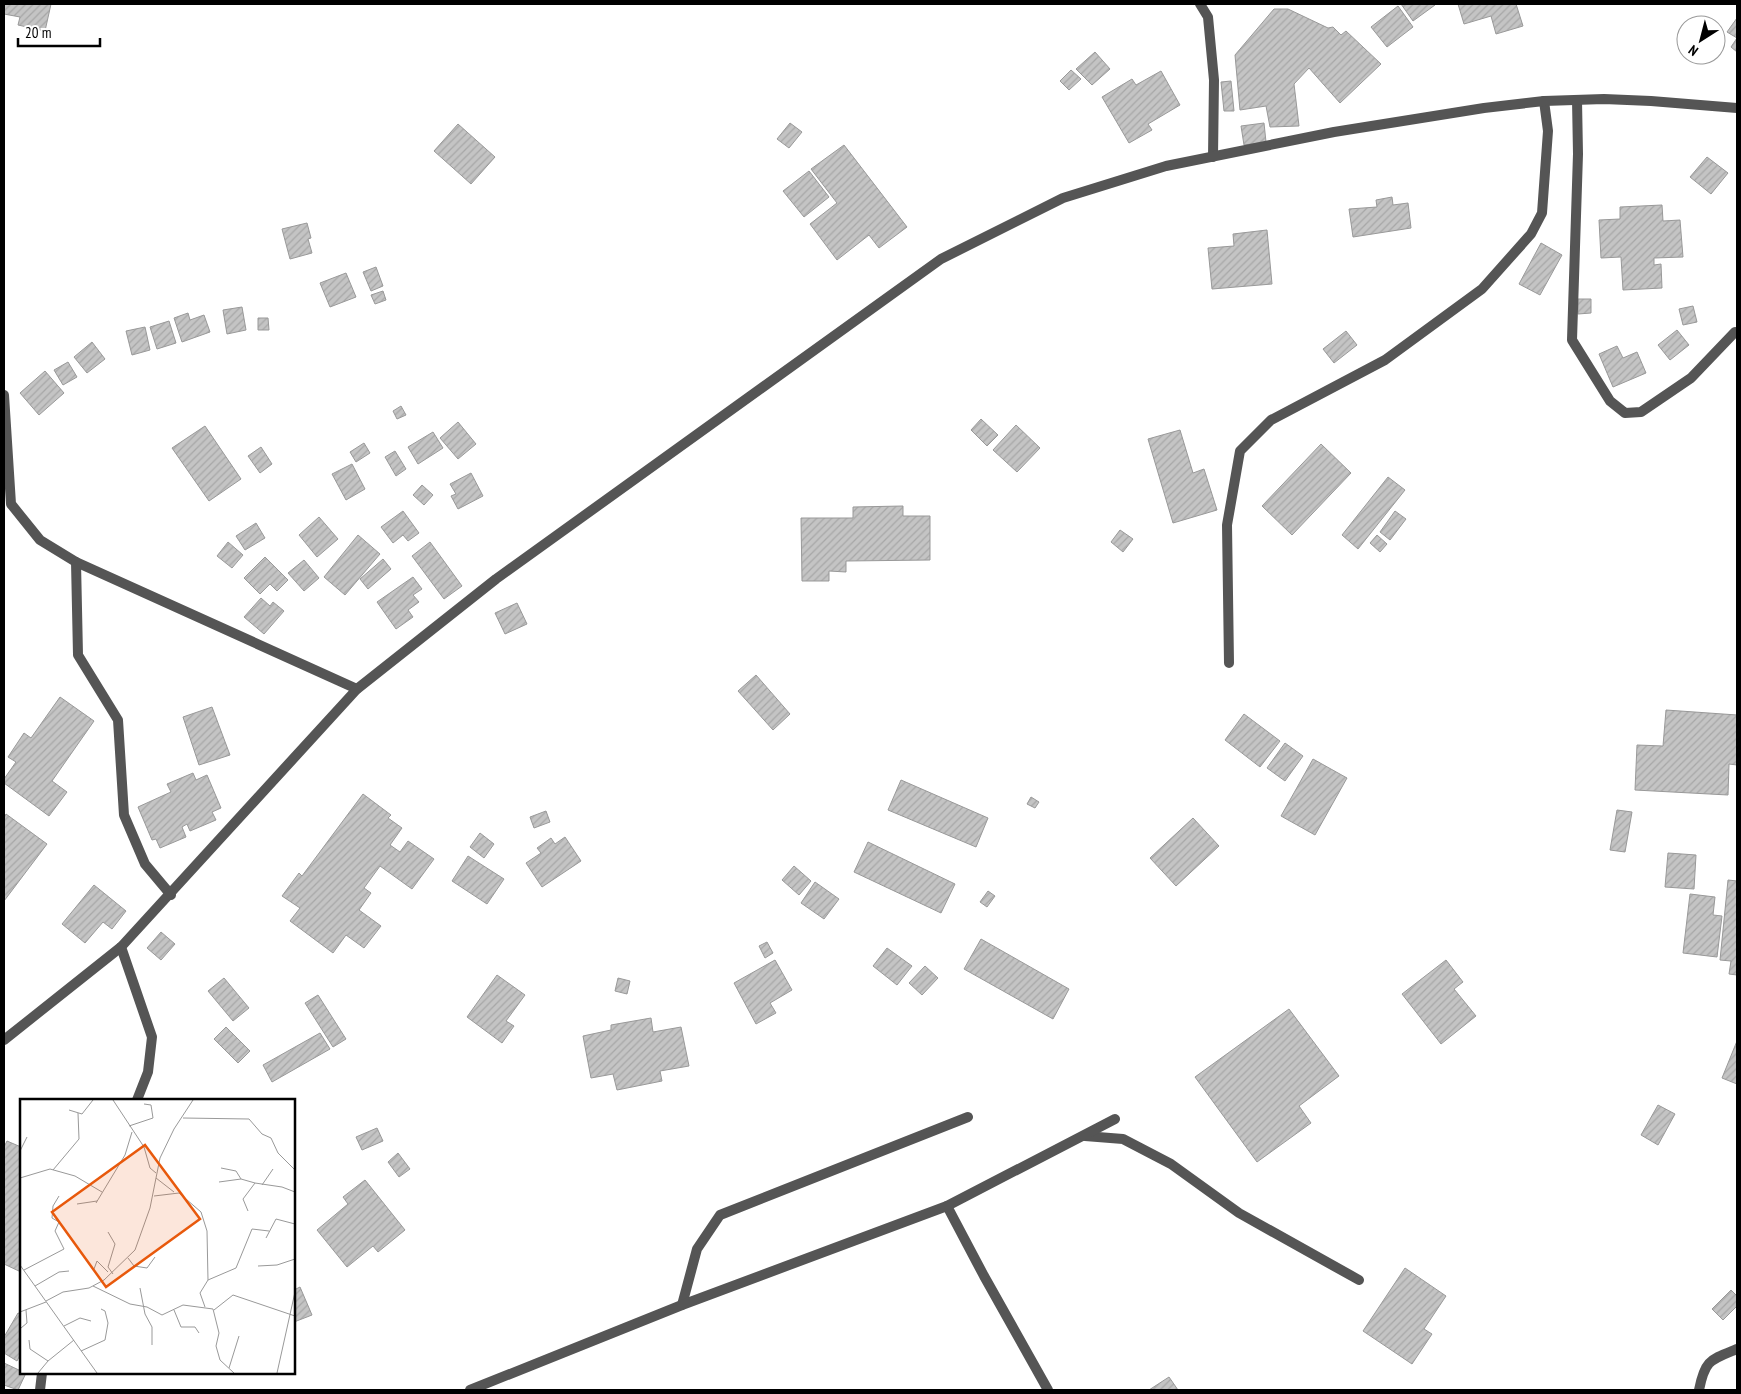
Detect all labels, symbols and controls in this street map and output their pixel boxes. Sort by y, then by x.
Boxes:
scale bar [18,15,100,47]
north arrow [1676,15,1726,65]
text: 20 m [25,23,51,42]
text: N [1685,41,1702,60]
inset map [20,1099,295,1374]

